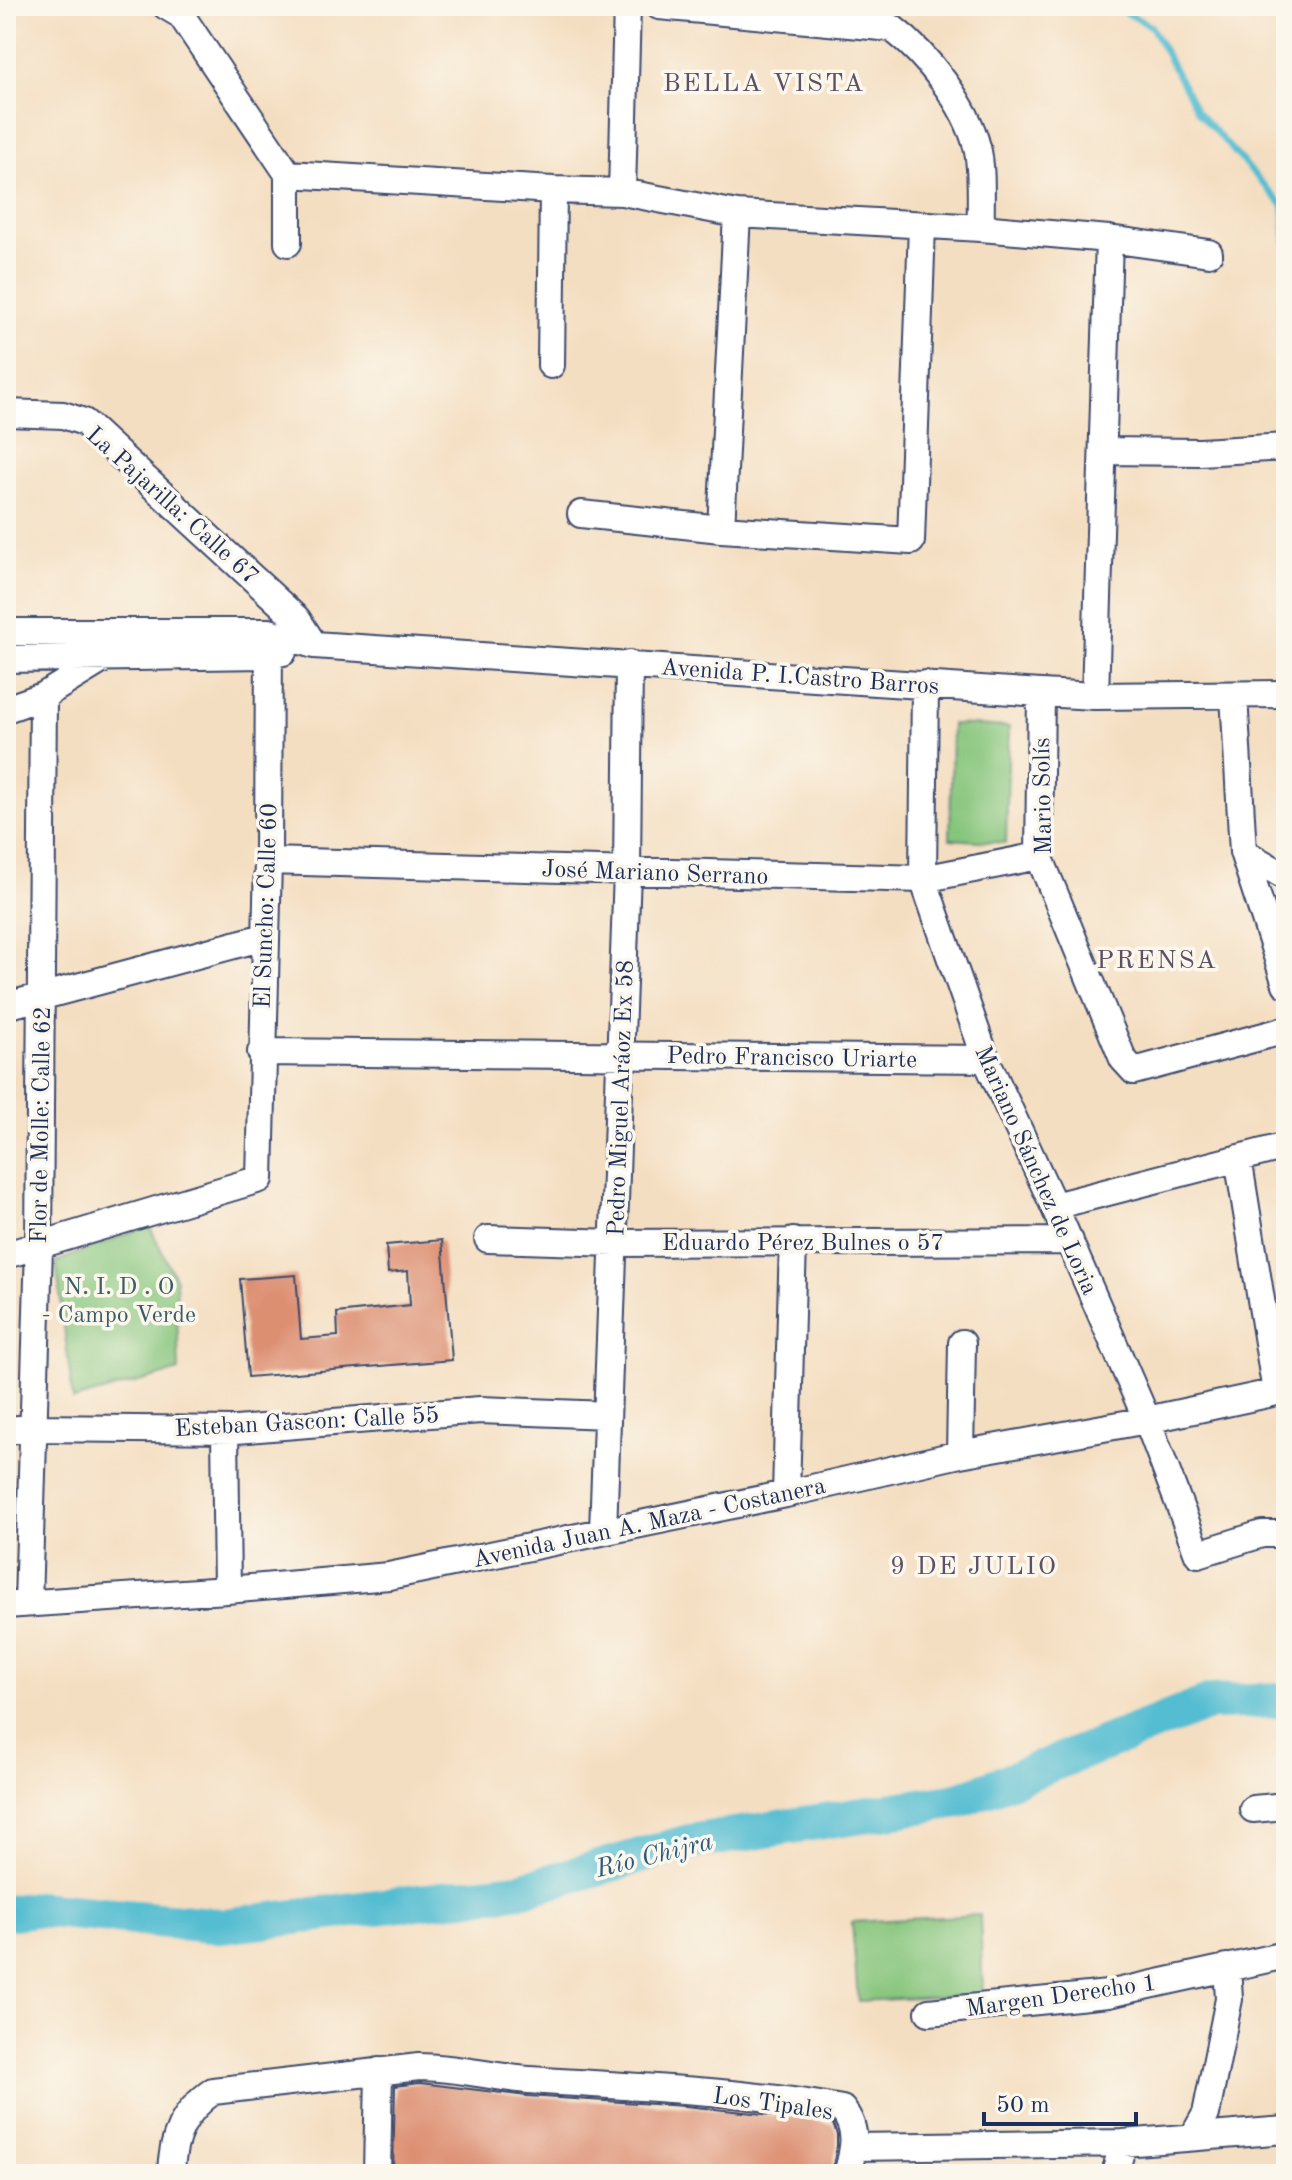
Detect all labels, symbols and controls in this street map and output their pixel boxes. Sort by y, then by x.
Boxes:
district label: BELLA VISTA [663,71,865,97]
street label: La Pajarilla: Calle 67 [81,423,262,590]
street label: Avenida P. I.Castro Barros [660,656,940,700]
street label: Mario Solís [1031,737,1057,855]
street label: El Suncho: Calle 60 [251,803,283,1009]
street label: José Mariano Serrano [541,858,769,890]
district label: PRENSA [1096,948,1218,974]
street label: Pedro Miguel Aráoz Ex 58 [605,959,639,1237]
street label: Flor de Molle: Calle 62 [28,1006,56,1244]
street label: Mariano Sánchez de Loria [969,1043,1101,1299]
street label: Pedro Francisco Uriarte [666,1045,917,1073]
street label: Eduardo Pérez Bulnes o 57 [662,1232,944,1256]
park label: N. I. D . O - Campo Verde [42,1276,196,1328]
street label: Esteban Gascon: Calle 55 [174,1404,440,1442]
street label: Avenida Juan A. Maza - Costanera [471,1475,828,1573]
district label: 9 DE JULIO [890,1554,1058,1580]
water label: Río Chijra [592,1829,716,1883]
street label: Margen Derecho 1 [964,1972,1158,2022]
scale bar [984,2076,1136,2126]
street label: Los Tipales [711,2085,834,2125]
text: 50 m [996,2094,1050,2118]

